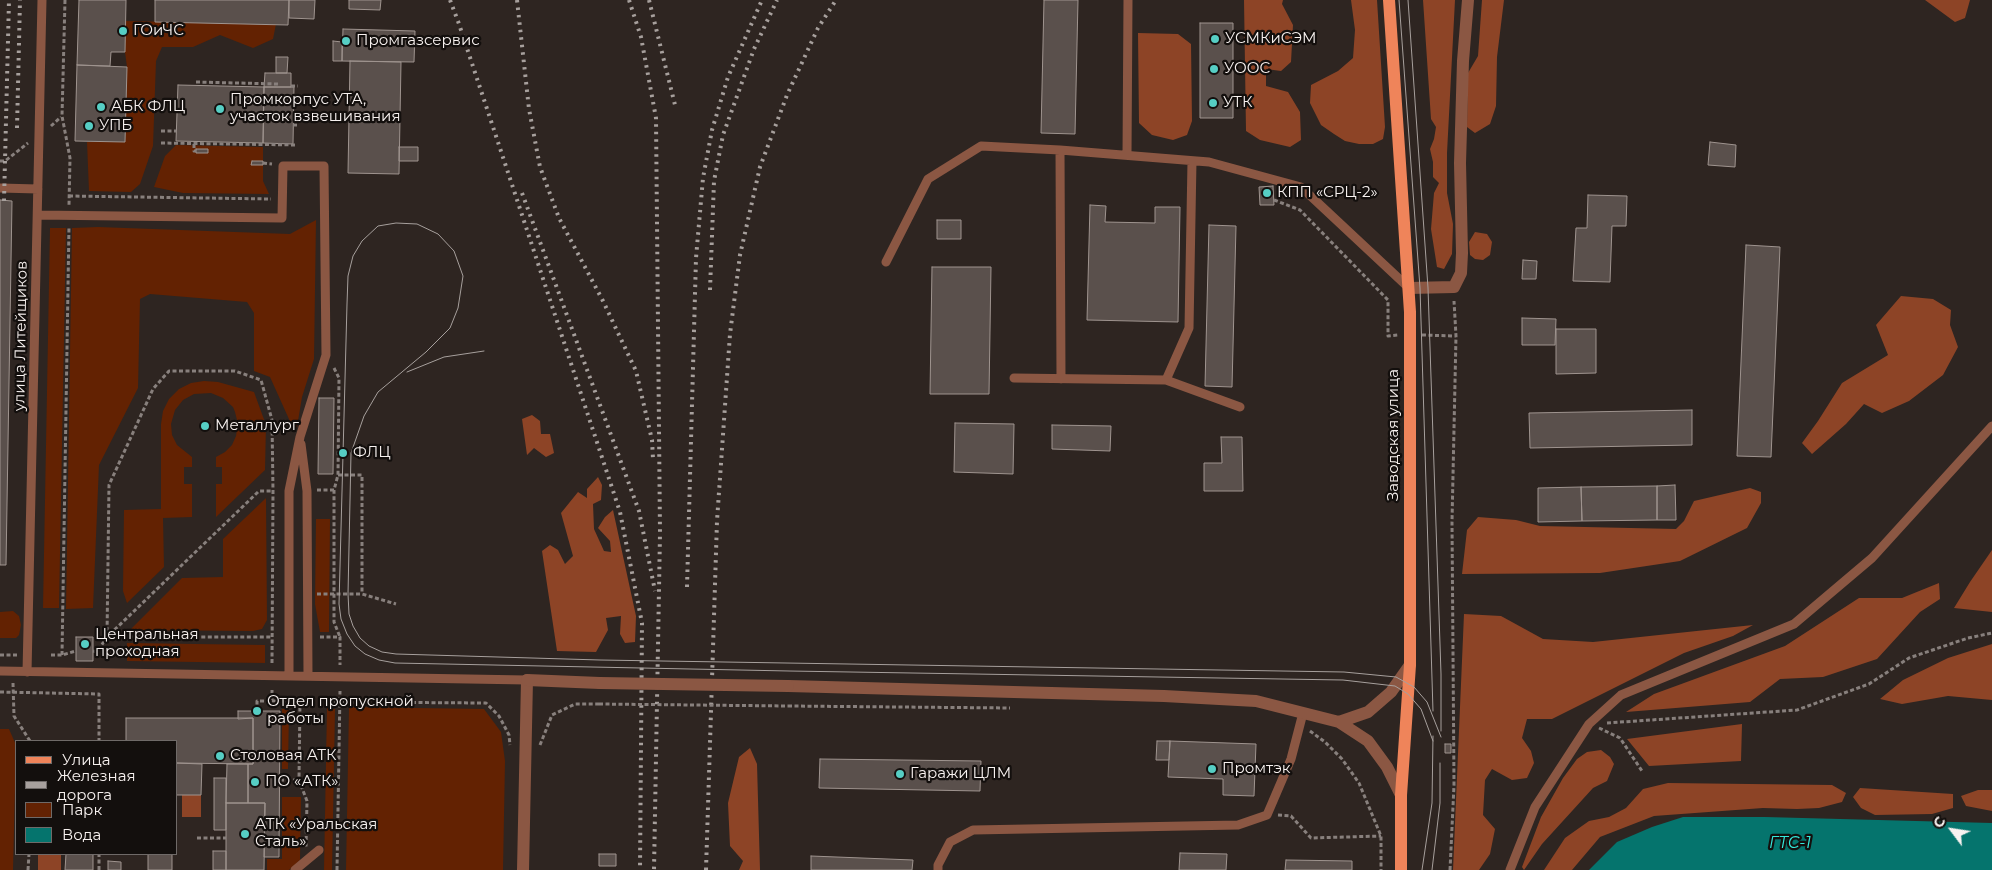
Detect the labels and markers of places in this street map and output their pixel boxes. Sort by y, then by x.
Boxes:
place label: ГОиЧС [133,22,184,40]
marker: ГОиЧС [117,25,129,37]
place label: УСМКиСЭМ [1225,30,1317,48]
place label: Промгазсервис [356,32,480,50]
marker: УСМКиСЭМ [1209,33,1221,45]
marker: Промгазсервис [340,35,352,47]
place label: УООС [1224,60,1270,78]
marker: УООС [1208,63,1220,75]
place label: Промкорпус УТА, участок взвешивания [230,91,400,126]
place label: УТК [1223,94,1252,112]
marker: УТК [1207,97,1219,109]
place label: АБК ФЛЦ [111,98,185,116]
marker: АБК ФЛЦ [95,101,107,113]
marker: Промкорпус УТА, участок взвешивания [214,103,226,115]
place label: УПБ [99,117,132,135]
marker: УПБ [83,120,95,132]
place label: КПП «СРЦ-2» [1277,184,1378,202]
marker: КПП «СРЦ-2» [1261,187,1273,199]
place label: Металлург [215,417,299,435]
marker: Металлург [199,420,211,432]
place label: ФЛЦ [353,444,391,462]
marker: ФЛЦ [337,447,349,459]
place label: Центральная проходная [95,626,199,661]
marker: Центральная проходная [79,638,91,650]
place label: Отдел пропускной работы [267,693,414,728]
marker: Отдел пропускной работы [251,705,263,717]
place label: Столовая АТК [230,747,337,765]
marker: Столовая АТК [214,750,226,762]
place label: Промтэк [1222,760,1290,778]
marker: Промтэк [1206,763,1218,775]
place label: Гаражи ЦЛМ [910,765,1011,783]
marker: Гаражи ЦЛМ [894,768,906,780]
place label: ПО «АТК» [265,773,339,791]
marker: ПО «АТК» [249,776,261,788]
place label: АТК «Уральская Сталь» [255,816,377,851]
marker: АТК «Уральская Сталь» [239,828,251,840]

